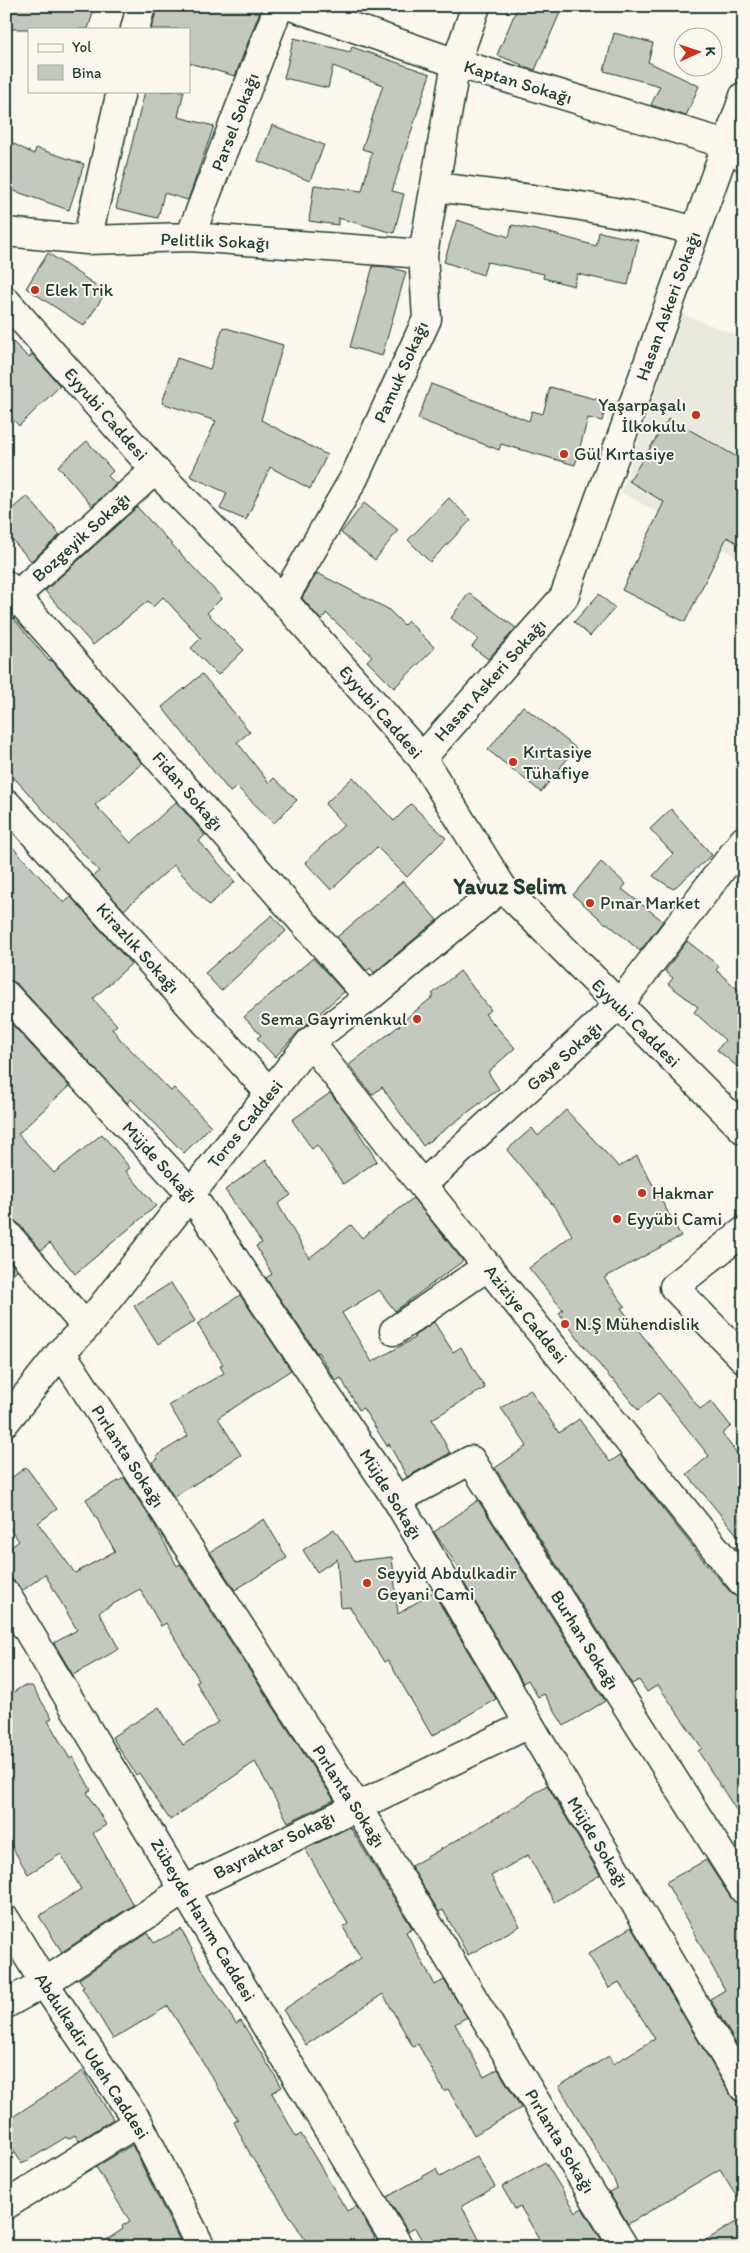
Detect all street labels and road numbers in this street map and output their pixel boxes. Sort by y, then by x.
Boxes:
street label: Kaptan Sokağı [461,55,575,109]
street label: Parsel Sokağı [206,70,264,174]
street label: Pelitlik Sokağı [160,228,270,254]
street label: Hasan Askeri Sokağı [631,228,705,384]
street label: Pamuk Sokağı [369,318,433,426]
street label: Eyyubi Caddesi [59,363,153,465]
street label: Bozgeyik Sokağı [27,487,135,587]
street label: Hasan Askeri Sokağı [429,614,551,746]
street label: Eyyubi Caddesi [334,661,428,763]
street label: Fidan Sokağı [148,747,228,835]
street label: Kirazlık Sokağı [91,898,185,998]
street label: Eyyubi Caddesi [587,974,685,1072]
street label: Gaye Sokağı [522,1016,606,1096]
street label: Toros Caddesi [203,1075,287,1173]
street label: Müjde Sokağı [118,1117,202,1207]
street label: Aziziye Caddesi [480,1260,572,1368]
street label: Pırlanta Sokağı [87,1401,169,1511]
street label: Müjde Sokağı [354,1445,428,1543]
street label: Burhan Sokağı [546,1586,624,1694]
street label: Pırlanta Sokağı [308,1741,390,1851]
street label: Müjde Sokağı [562,1792,634,1892]
street label: Bayraktar Sokağı [210,1806,338,1884]
street label: Zübeyde Hanım Caddesi [146,1835,260,2005]
street label: Abdulkadir Udeh Caddesi [30,1969,154,2143]
street label: Pırlanta Sokağı [520,2085,600,2197]

